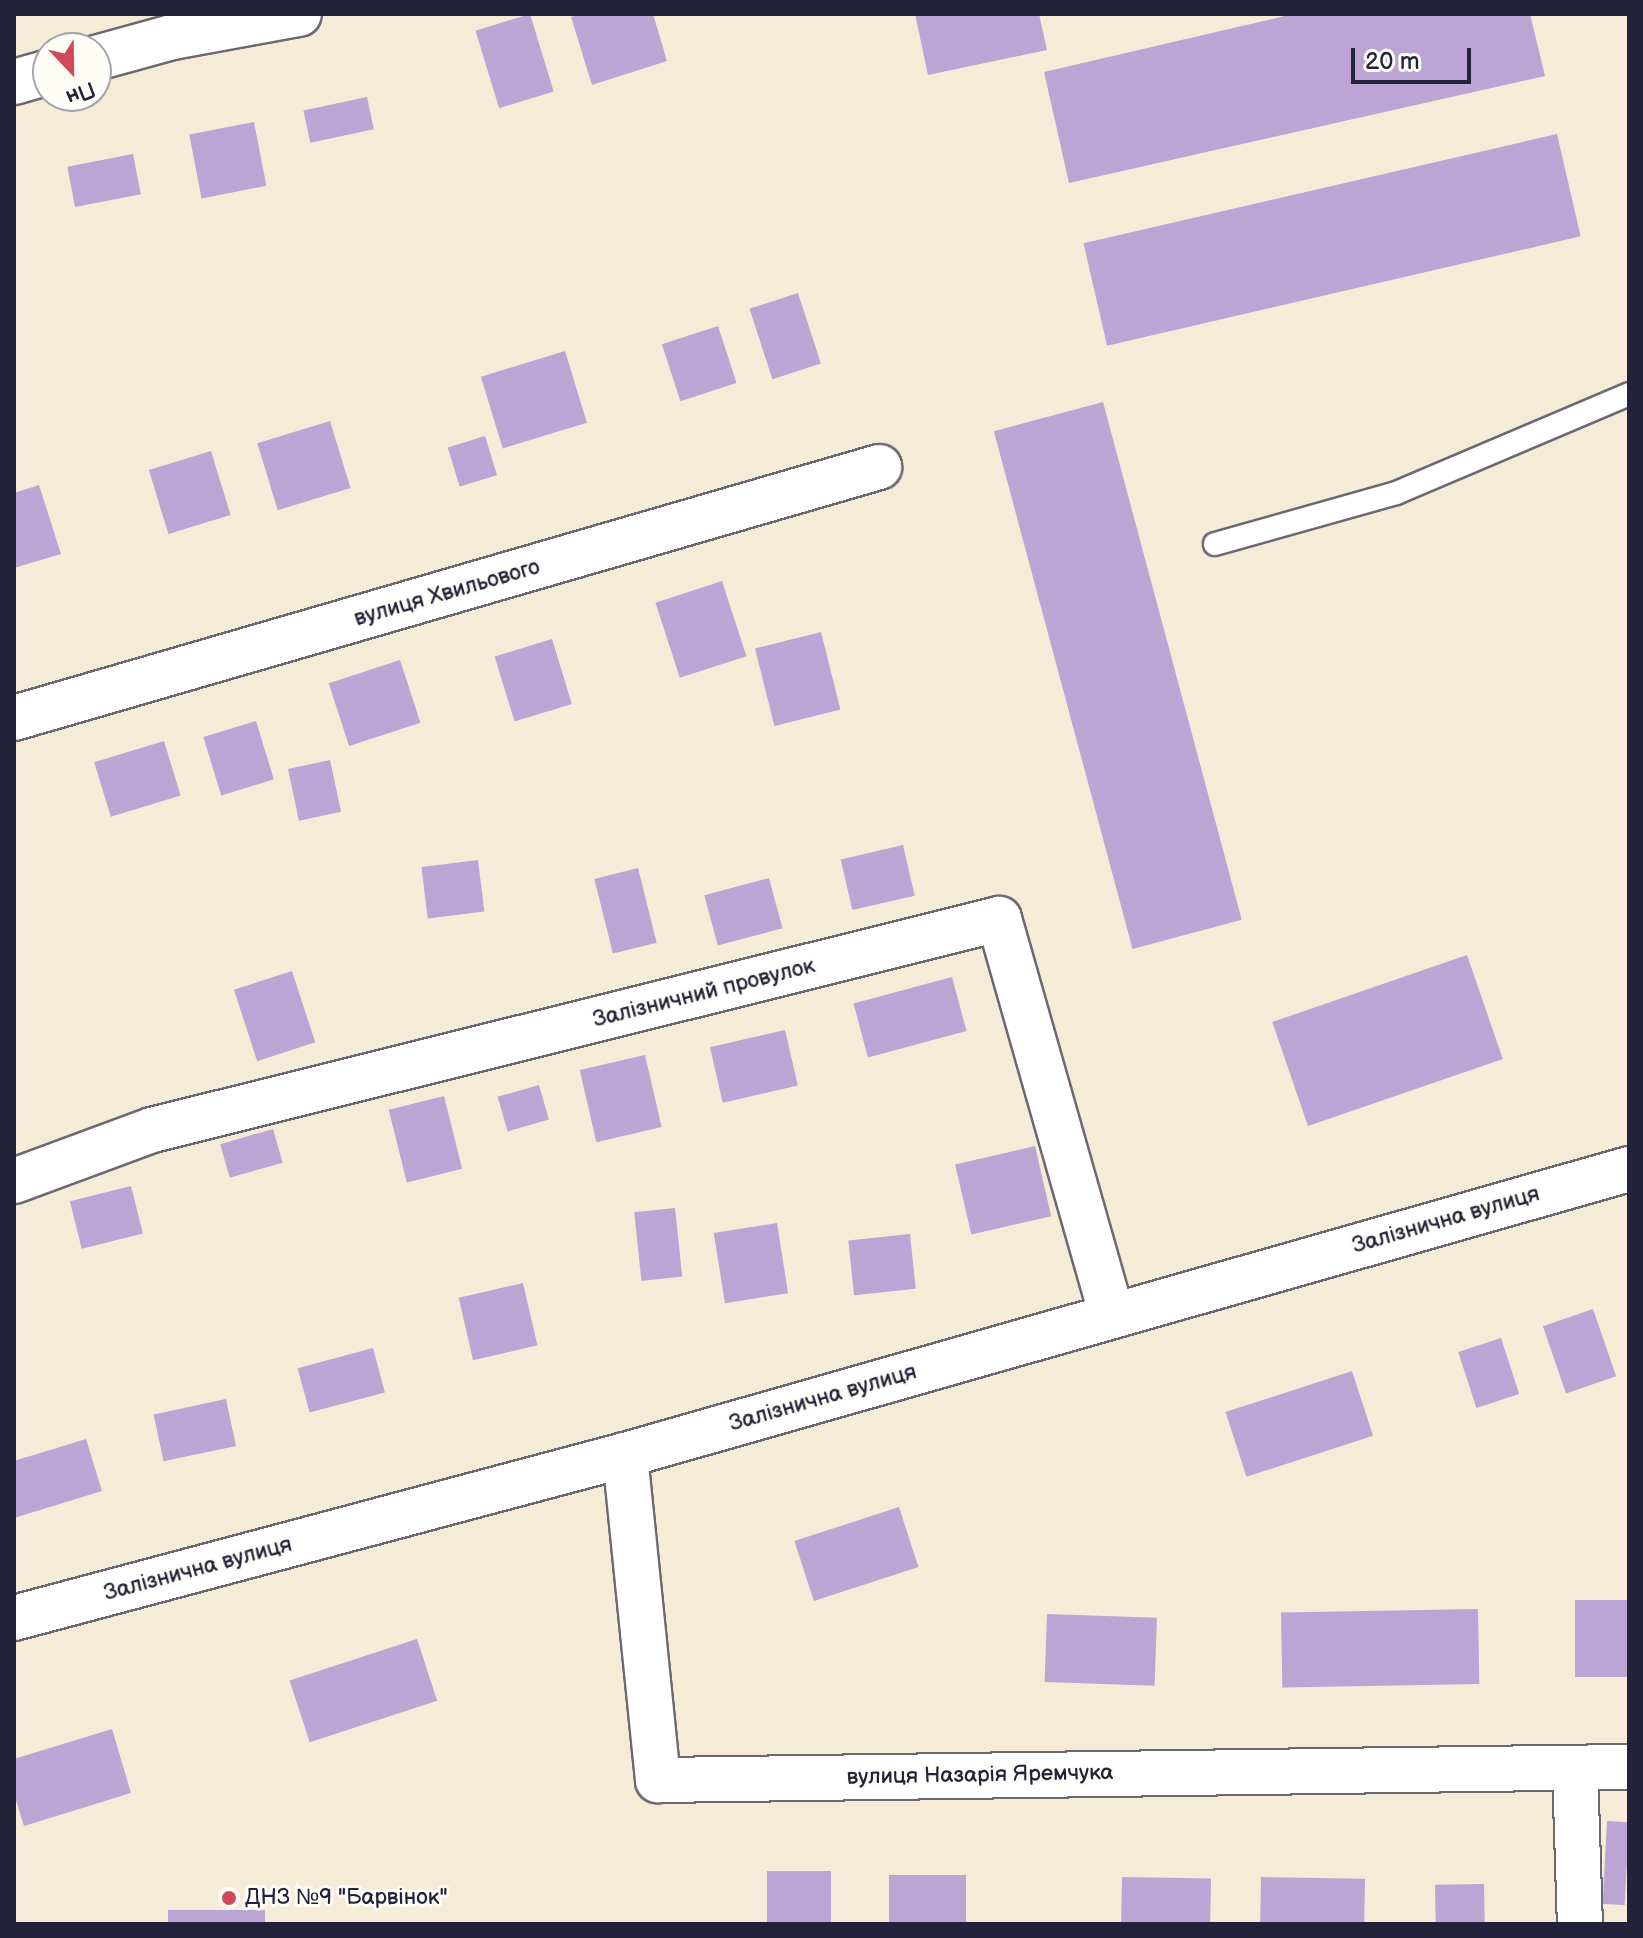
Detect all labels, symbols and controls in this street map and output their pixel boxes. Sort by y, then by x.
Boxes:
north arrow [32,32,112,112]
scale bar [1355,32,1475,82]
text: 20 m [1365,47,1420,76]
text: Пн [62,75,99,111]
street label: вулиця Хвильового [351,554,543,632]
street label: Залізничний провулок [590,953,818,1033]
street label: Залізнична вулиця [1349,1181,1543,1259]
street label: Залізнична вулиця [726,1359,920,1437]
street label: Залізнична вулиця [101,1531,295,1607]
street label: вулиця Назарія Яремчука [846,1759,1114,1791]
place label: ДНЗ №9 "Барвінок" [245,1885,448,1911]
marker: ДНЗ №9 "Барвінок" [220,1889,238,1907]

